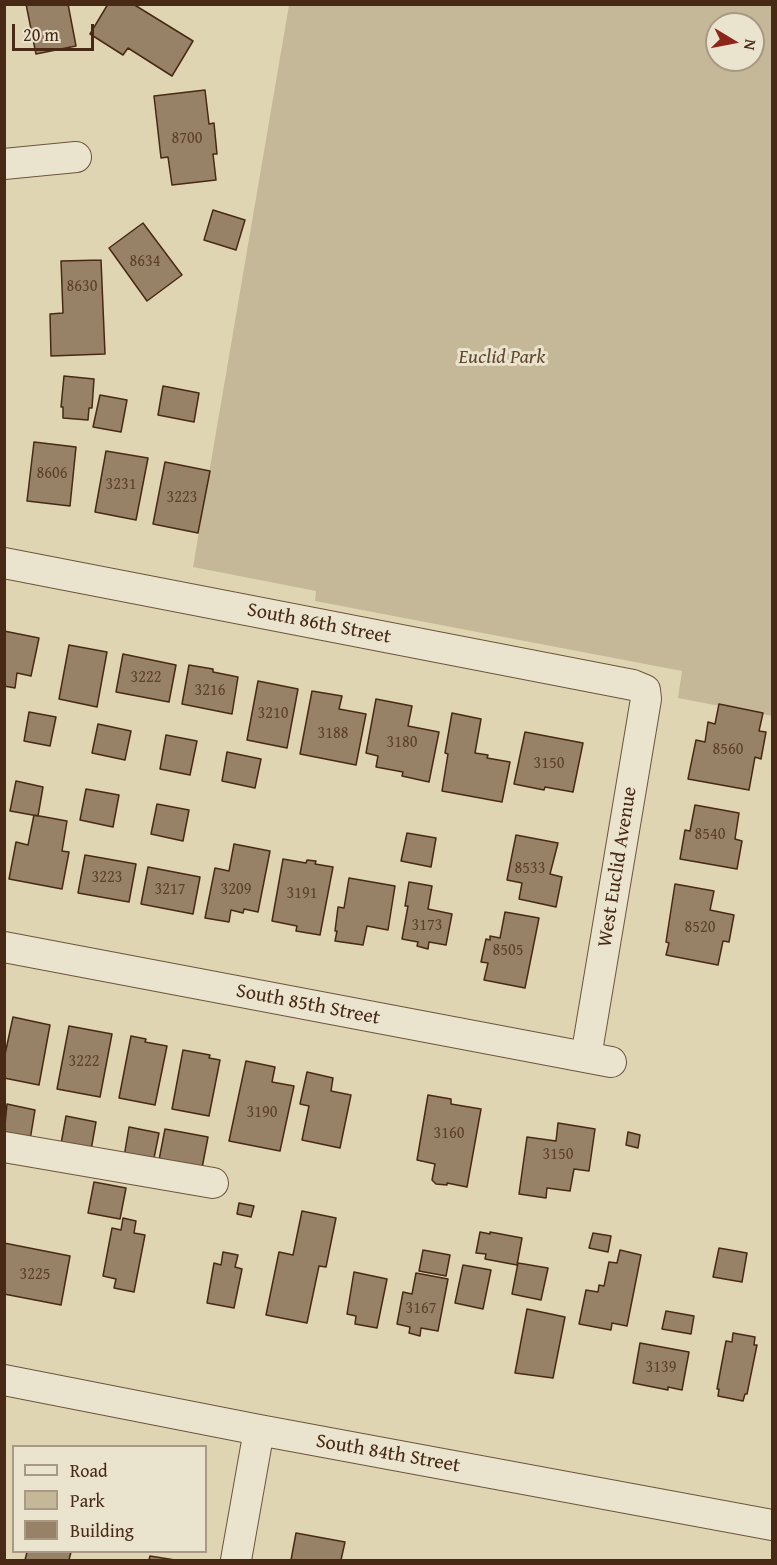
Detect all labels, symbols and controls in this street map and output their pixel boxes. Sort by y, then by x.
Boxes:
scale bar [15,12,98,50]
north arrow [705,12,765,72]
text: 20 m [23,21,59,48]
text: N [738,37,764,52]
house number: 8700 [172,129,202,149]
house number: 8634 [130,252,160,272]
house number: 8630 [67,277,97,297]
park label: Euclid Park [459,346,545,370]
house number: 8606 [37,464,67,484]
house number: 3231 [106,475,136,495]
house number: 3223 [167,488,197,508]
street label: South 86th Street [245,598,393,650]
house number: 3222 [131,668,161,688]
house number: 3216 [195,681,225,701]
house number: 3210 [258,704,288,724]
house number: 3188 [318,724,348,744]
house number: 3180 [387,733,417,753]
house number: 8560 [713,740,743,760]
house number: 3150 [534,754,564,774]
street label: West Euclid Avenue [593,785,643,949]
house number: 8540 [695,825,725,845]
house number: 8533 [515,859,545,879]
house number: 3223 [92,868,122,888]
house number: 3217 [155,880,185,900]
house number: 3209 [221,880,251,900]
house number: 3191 [287,884,317,904]
house number: 3173 [412,916,442,936]
house number: 8520 [685,918,715,938]
house number: 8505 [493,941,523,961]
street label: South 85th Street [234,979,382,1031]
house number: 3222 [69,1052,99,1072]
house number: 3190 [247,1103,277,1123]
house number: 3160 [434,1124,464,1144]
house number: 3150 [543,1145,573,1165]
house number: 3225 [20,1265,50,1285]
house number: 3167 [406,1299,436,1319]
house number: 3139 [646,1358,676,1378]
street label: South 84th Street [314,1430,462,1478]
legend [12,1445,207,1553]
text: Road [70,1457,108,1484]
text: Park [70,1487,105,1514]
text: Building [70,1517,134,1544]

